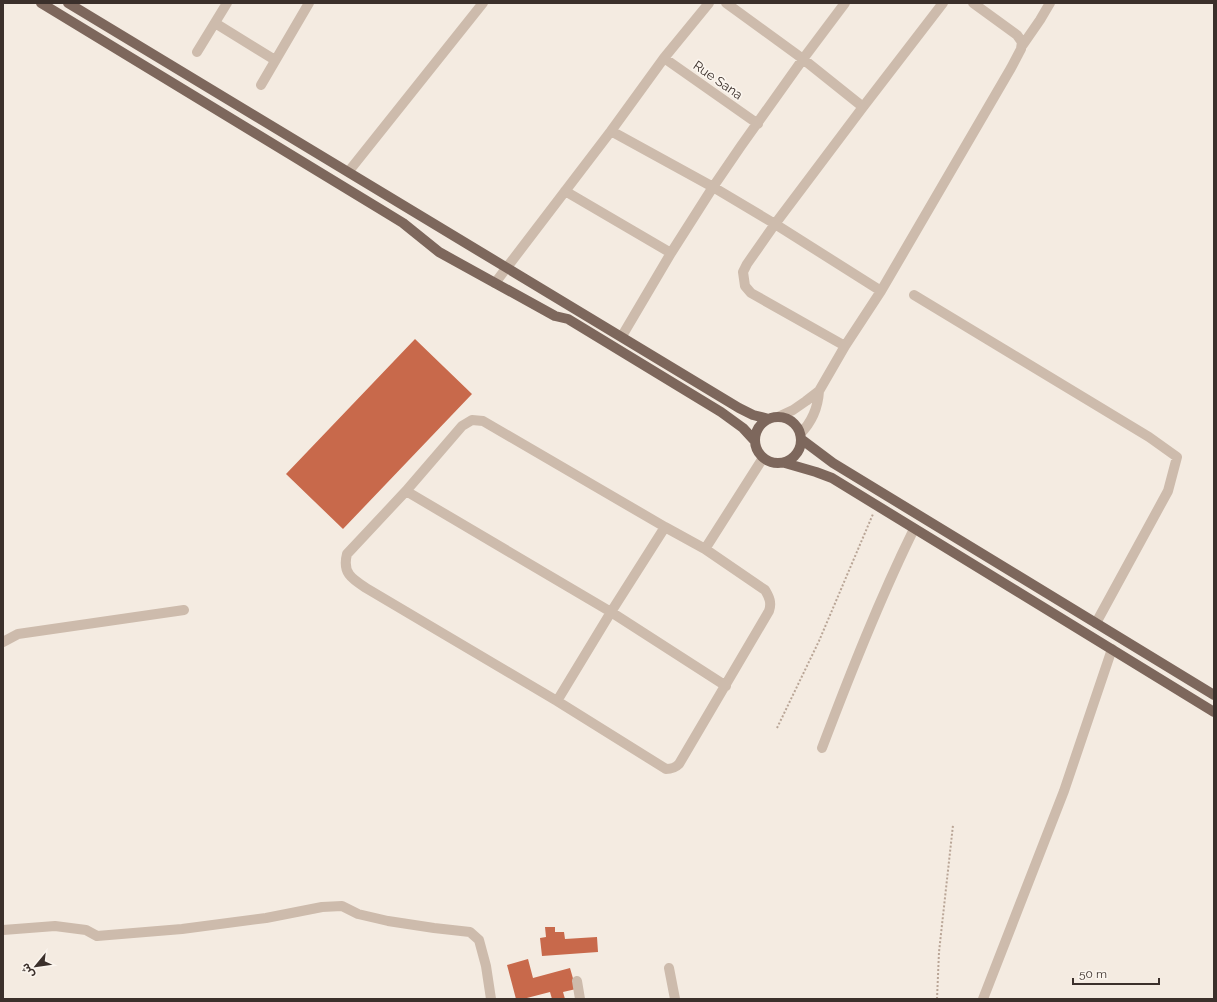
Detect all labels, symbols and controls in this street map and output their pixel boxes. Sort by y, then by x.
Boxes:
street label: Rue Sana [690,58,746,102]
north arrow [16,946,56,986]
scale bar [1073,960,1159,986]
text: ش [18,961,37,980]
text: 50 m [1079,967,1107,981]

